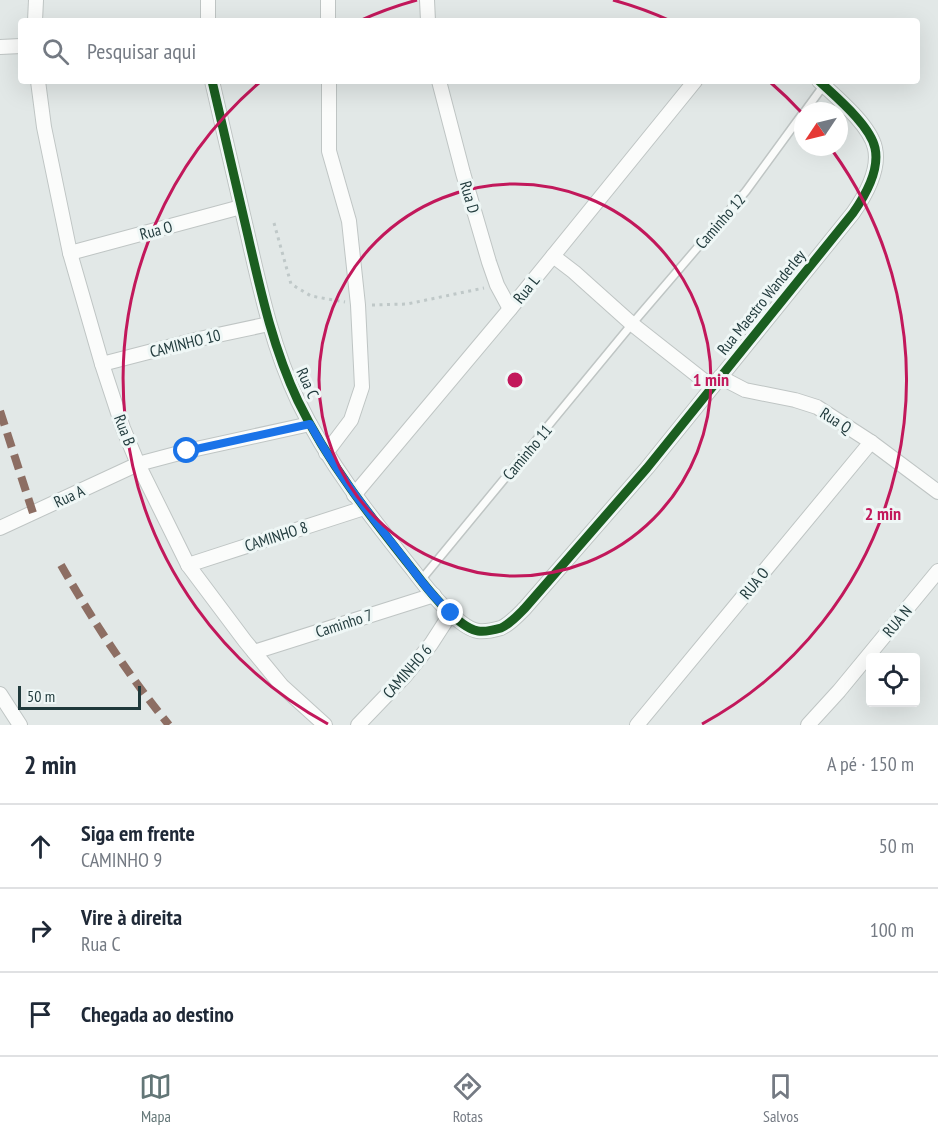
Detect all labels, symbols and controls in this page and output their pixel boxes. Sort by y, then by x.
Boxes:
search box [18,18,920,84]
icon: search [39,35,72,68]
text: Pesquisar aqui [87,37,196,65]
north arrow [794,102,848,156]
street label: Rua D [456,178,484,216]
street label: Caminho 12 [691,189,749,253]
street label: Rua O [137,216,175,244]
street label: Rua Maestro Wanderley [712,245,810,359]
street label: Rua L [508,270,544,307]
street label: CAMINHO 10 [148,325,222,361]
street label: Rua C [292,364,324,402]
text: 1 min [693,368,729,391]
centre of rings [505,370,525,390]
street label: Rua Q [817,403,856,438]
street label: Rua B [110,412,140,448]
street label: Caminho 11 [498,420,556,484]
route start [173,437,199,463]
street label: Rua A [50,480,88,512]
text: 2 min [865,502,901,525]
street label: CAMINHO 8 [242,516,310,556]
street label: RUA O [735,563,773,603]
route end [437,599,463,625]
street label: RUA N [878,601,916,641]
street label: Caminho 7 [313,604,375,642]
street label: CAMINHO 6 [378,640,436,702]
map controls [866,653,920,707]
button: locate [866,653,920,707]
scale bar [18,683,141,710]
text: 50 m [27,686,55,706]
text: 2 min [24,748,77,781]
text: A pé · 150 m [827,751,914,777]
text: Siga em frente [81,819,195,847]
icon: ahead [24,830,57,863]
text: 50 m [879,833,914,859]
text: CAMINHO 9 [81,847,162,873]
text: Vire à direita [81,903,182,931]
icon: right [24,914,57,947]
text: 100 m [870,917,914,943]
text: Rua C [81,931,121,957]
icon: arrive [24,998,57,1031]
text: Chegada ao destino [81,1000,234,1028]
tab: Mapa [139,1070,172,1126]
tab: Rotas [451,1070,484,1126]
tab: Salvos [763,1070,799,1126]

